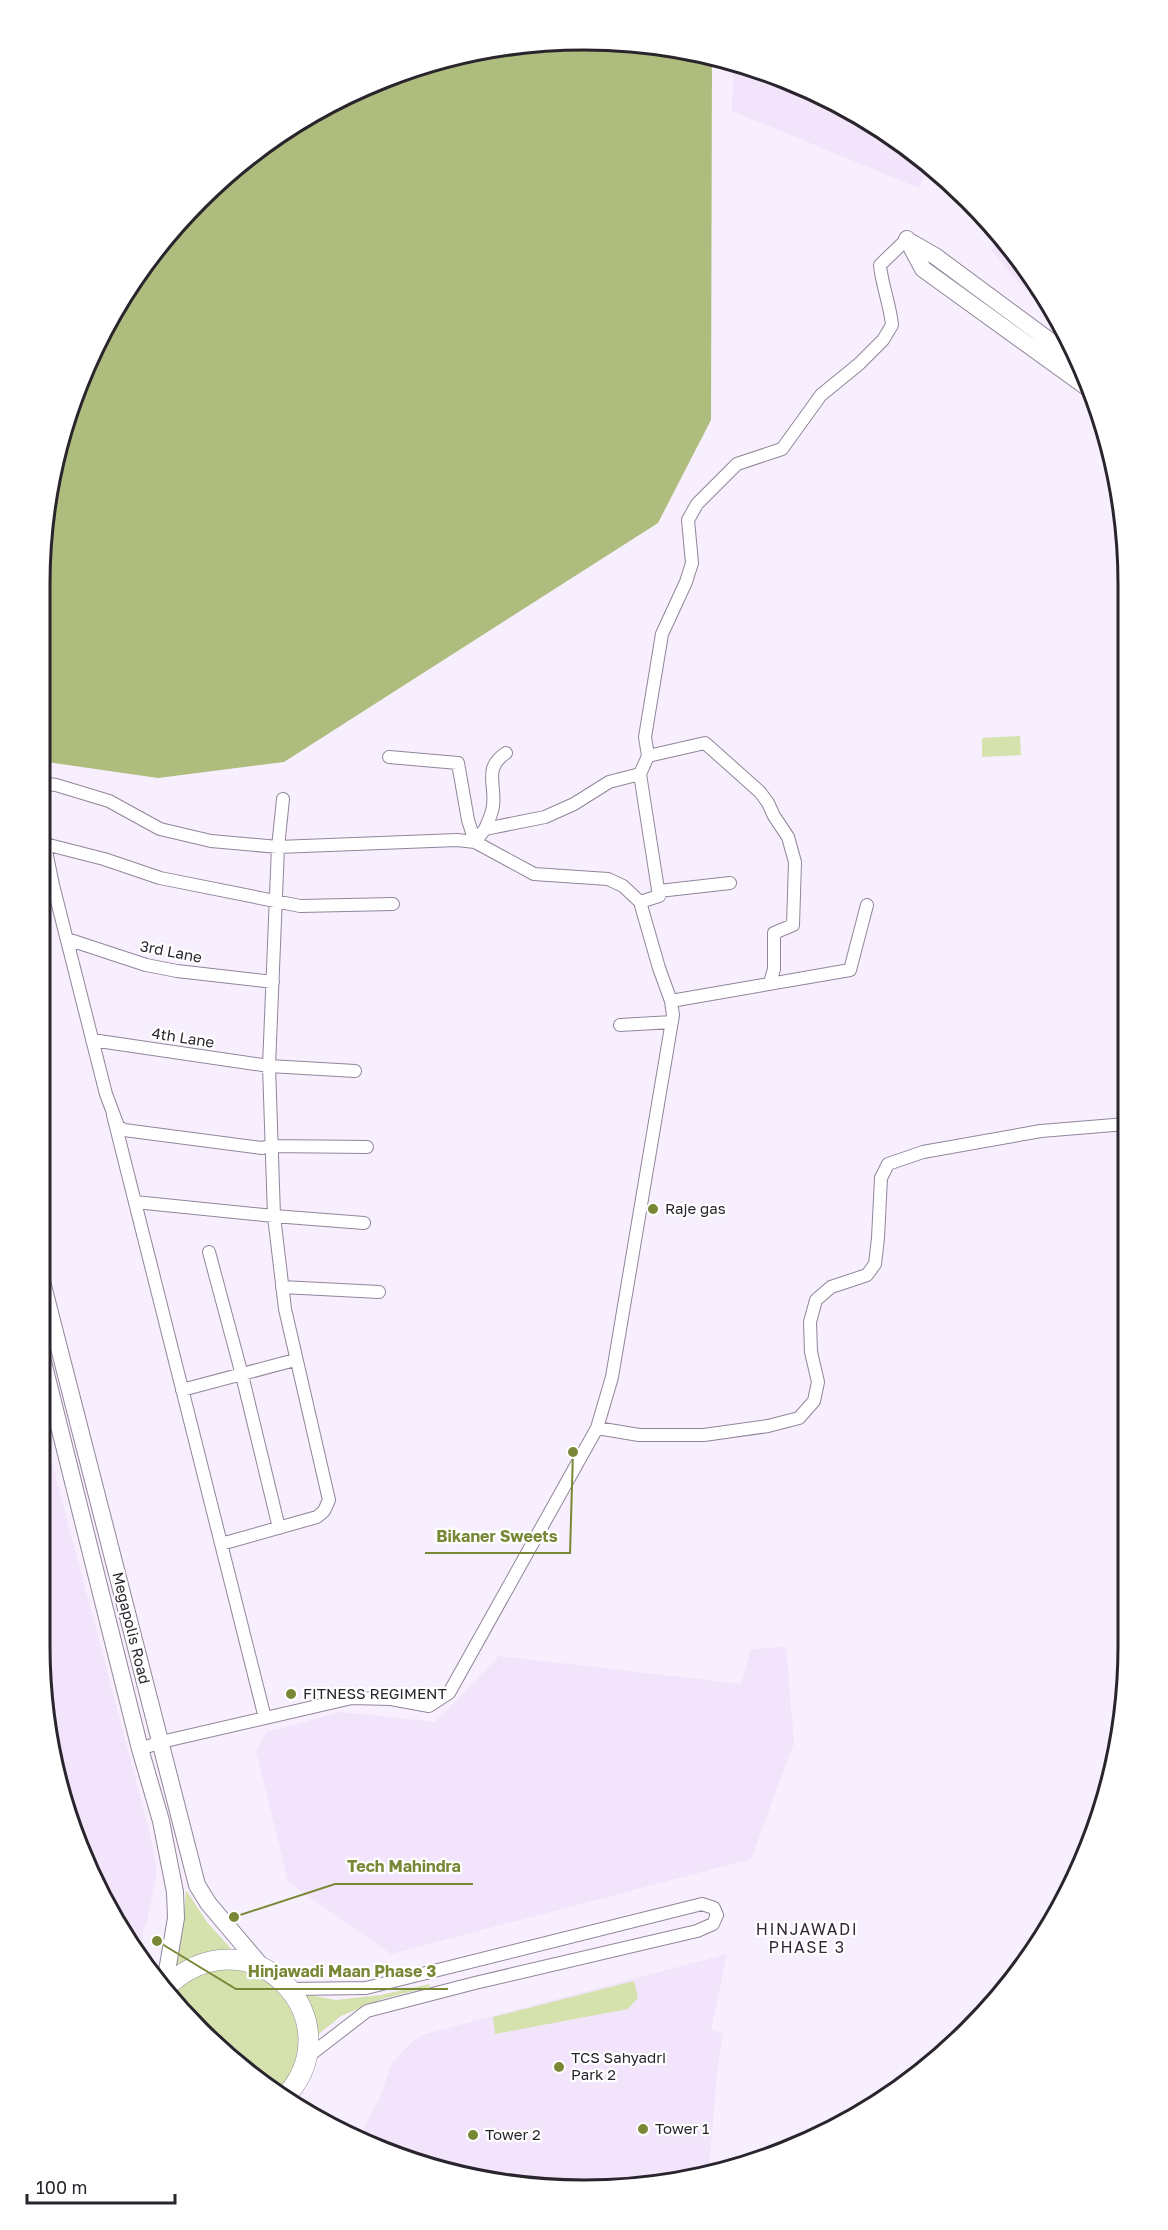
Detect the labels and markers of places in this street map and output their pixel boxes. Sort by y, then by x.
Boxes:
place label: Raje gas [665,1199,726,1217]
marker: Raje gas [646,1202,660,1216]
callout: Bikaner Sweets [425,1519,570,1553]
place label: FITNESS REGIMENT [303,1684,447,1702]
marker: FITNESS REGIMENT [284,1687,298,1701]
callout: Tech Mahindra [335,1850,473,1884]
callout: Hinjawadi Maan Phase 3 [236,1955,448,1989]
place label: TCS Sahyadri Park 2 [571,2048,666,2083]
marker: TCS Sahyadri Park 2 [552,2060,566,2074]
place label: Tower 1 [655,2119,709,2137]
marker: Tower 1 [636,2122,650,2136]
place label: Tower 2 [485,2125,541,2143]
marker: Tower 2 [466,2128,480,2142]

